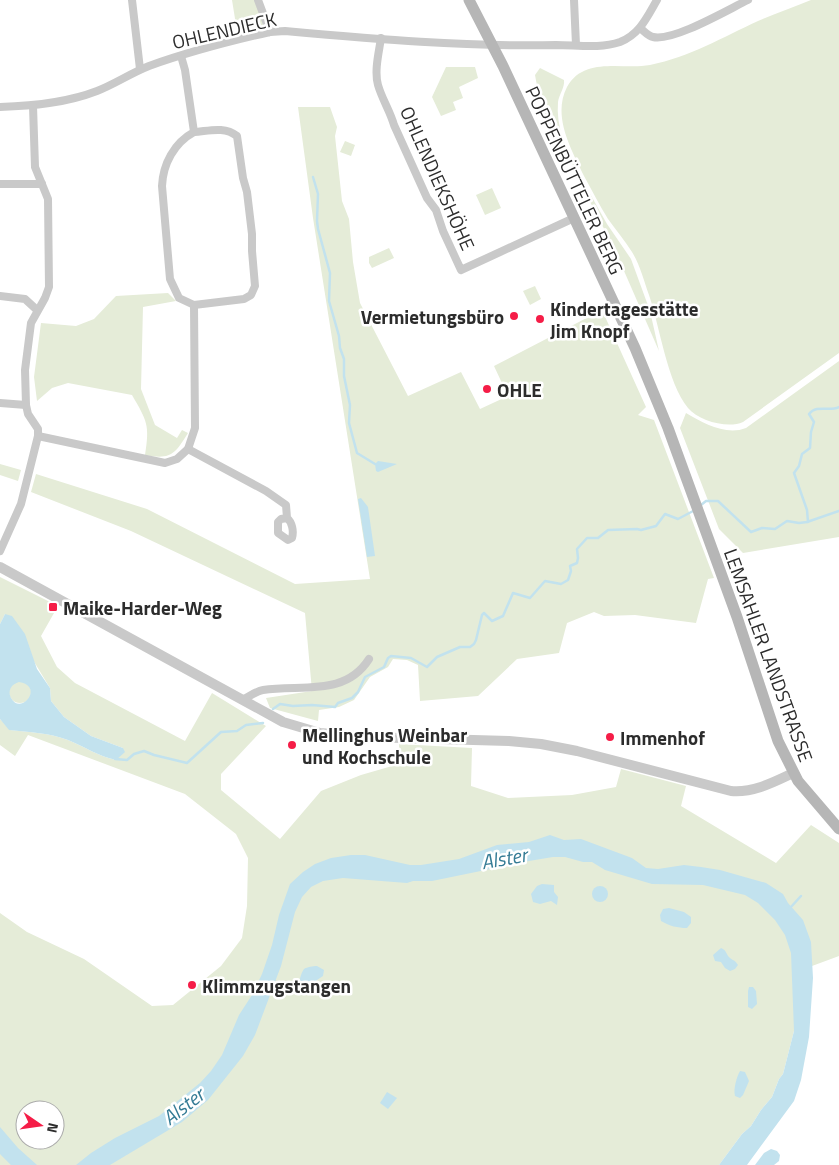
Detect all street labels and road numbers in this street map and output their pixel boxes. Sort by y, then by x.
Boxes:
street label: OHLENDIECK [169,4,279,56]
street label: POPPENBÜTTELER BERG [518,81,632,279]
street label: OHLENDIEKSHÖHE [393,101,483,255]
street label: LEMSAHLER LANDSTRASSE [717,544,821,766]

